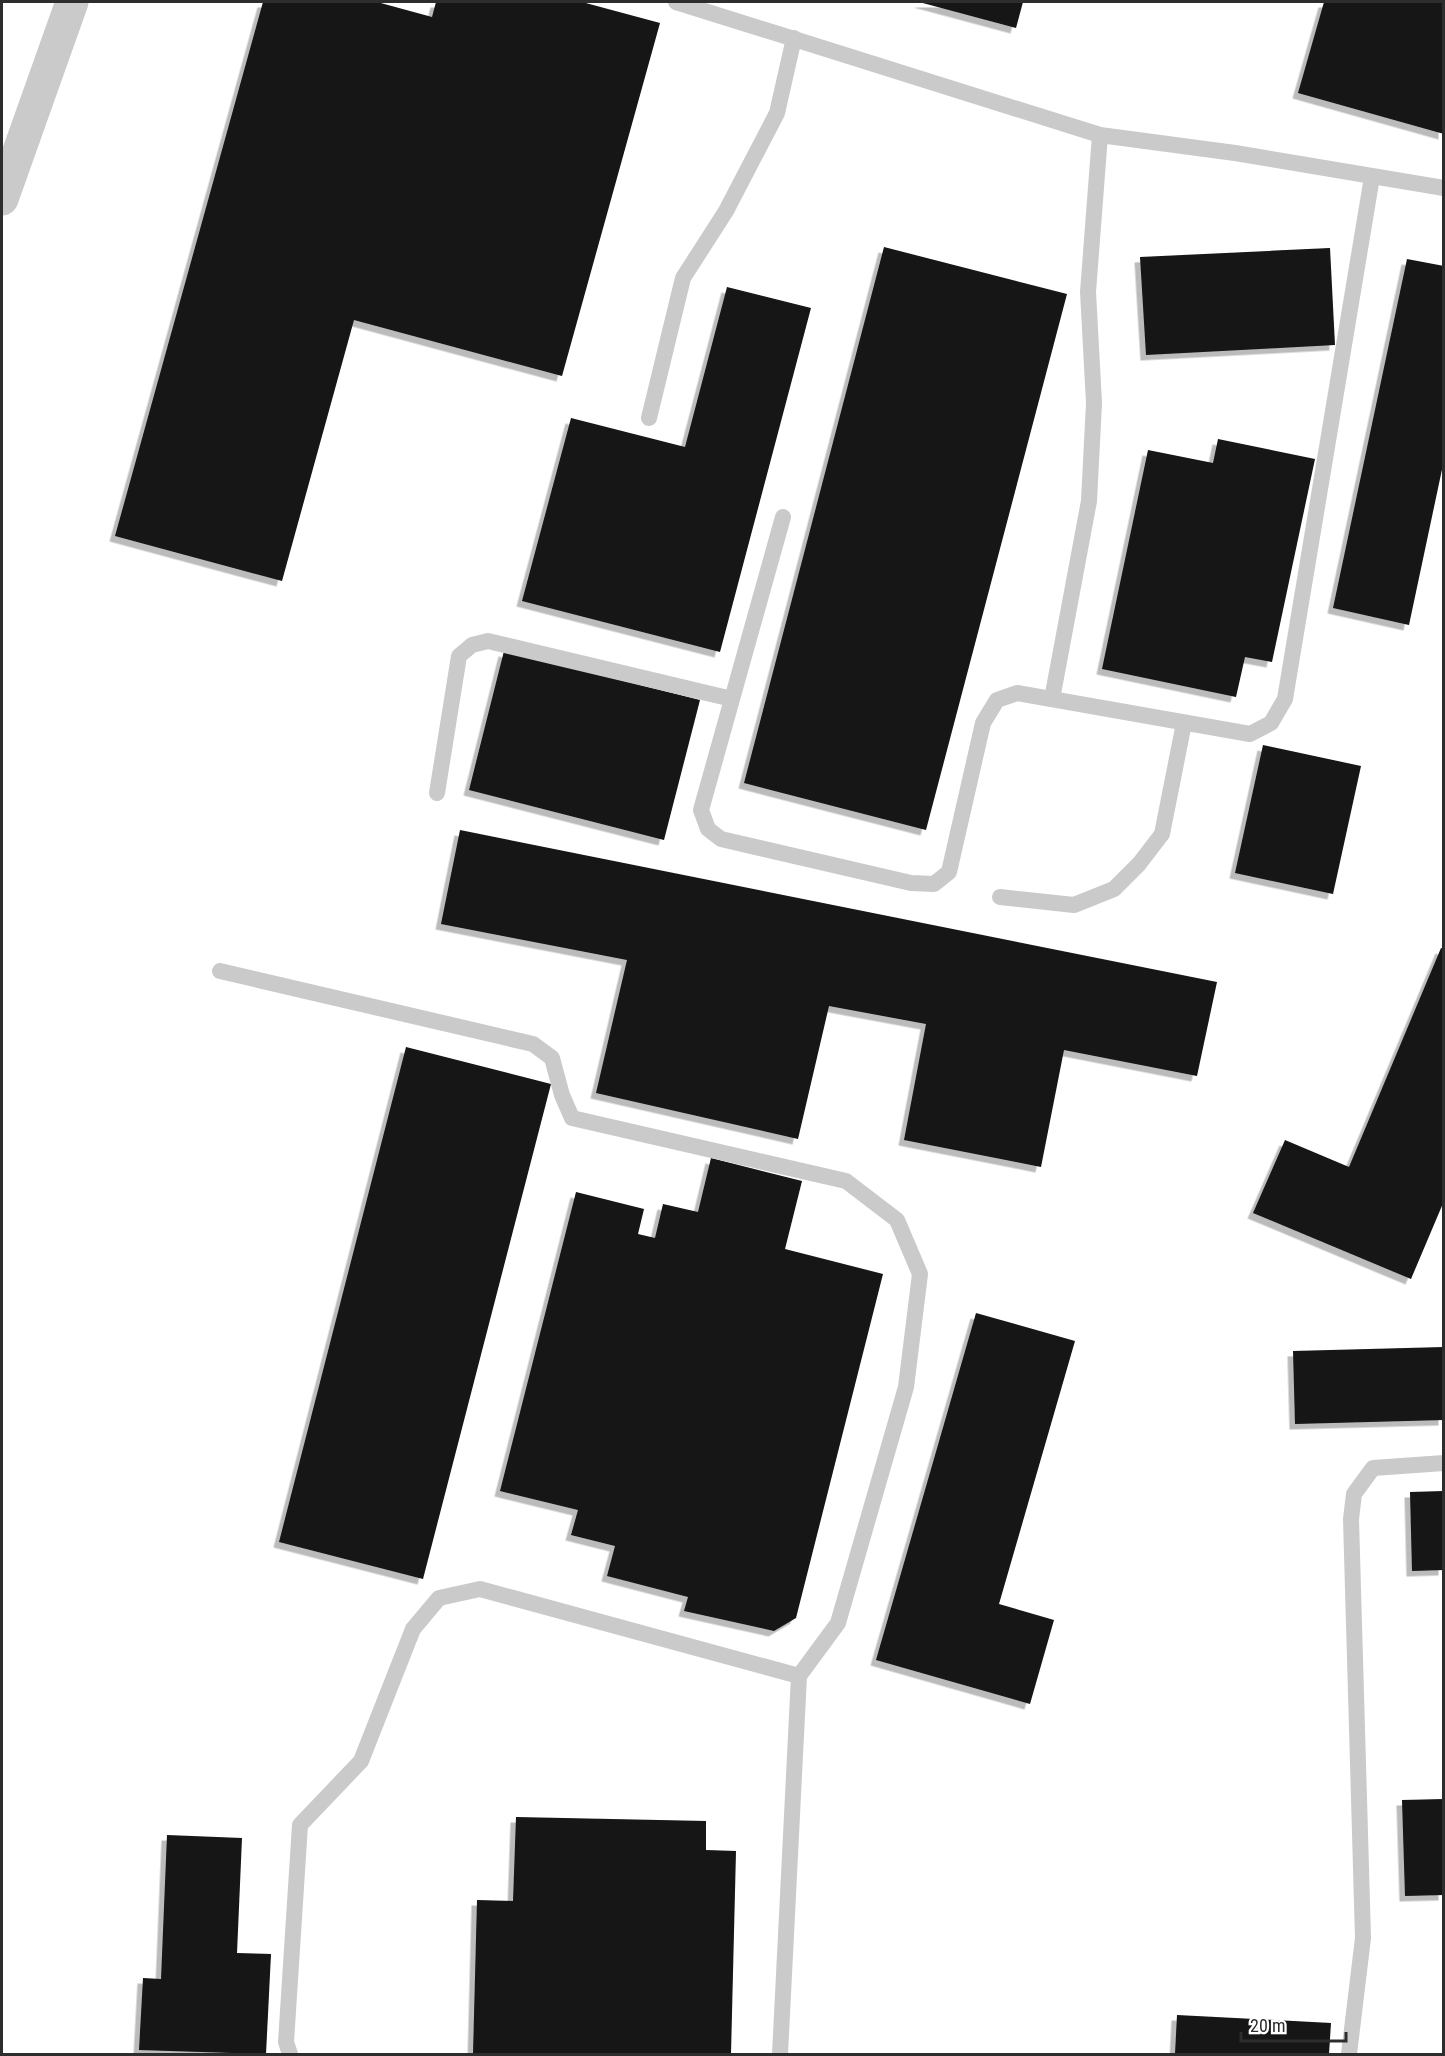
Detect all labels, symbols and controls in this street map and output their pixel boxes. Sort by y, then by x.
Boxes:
scale bar [1241,2005,1346,2043]
text: 20 m [1250,2015,1285,2036]

